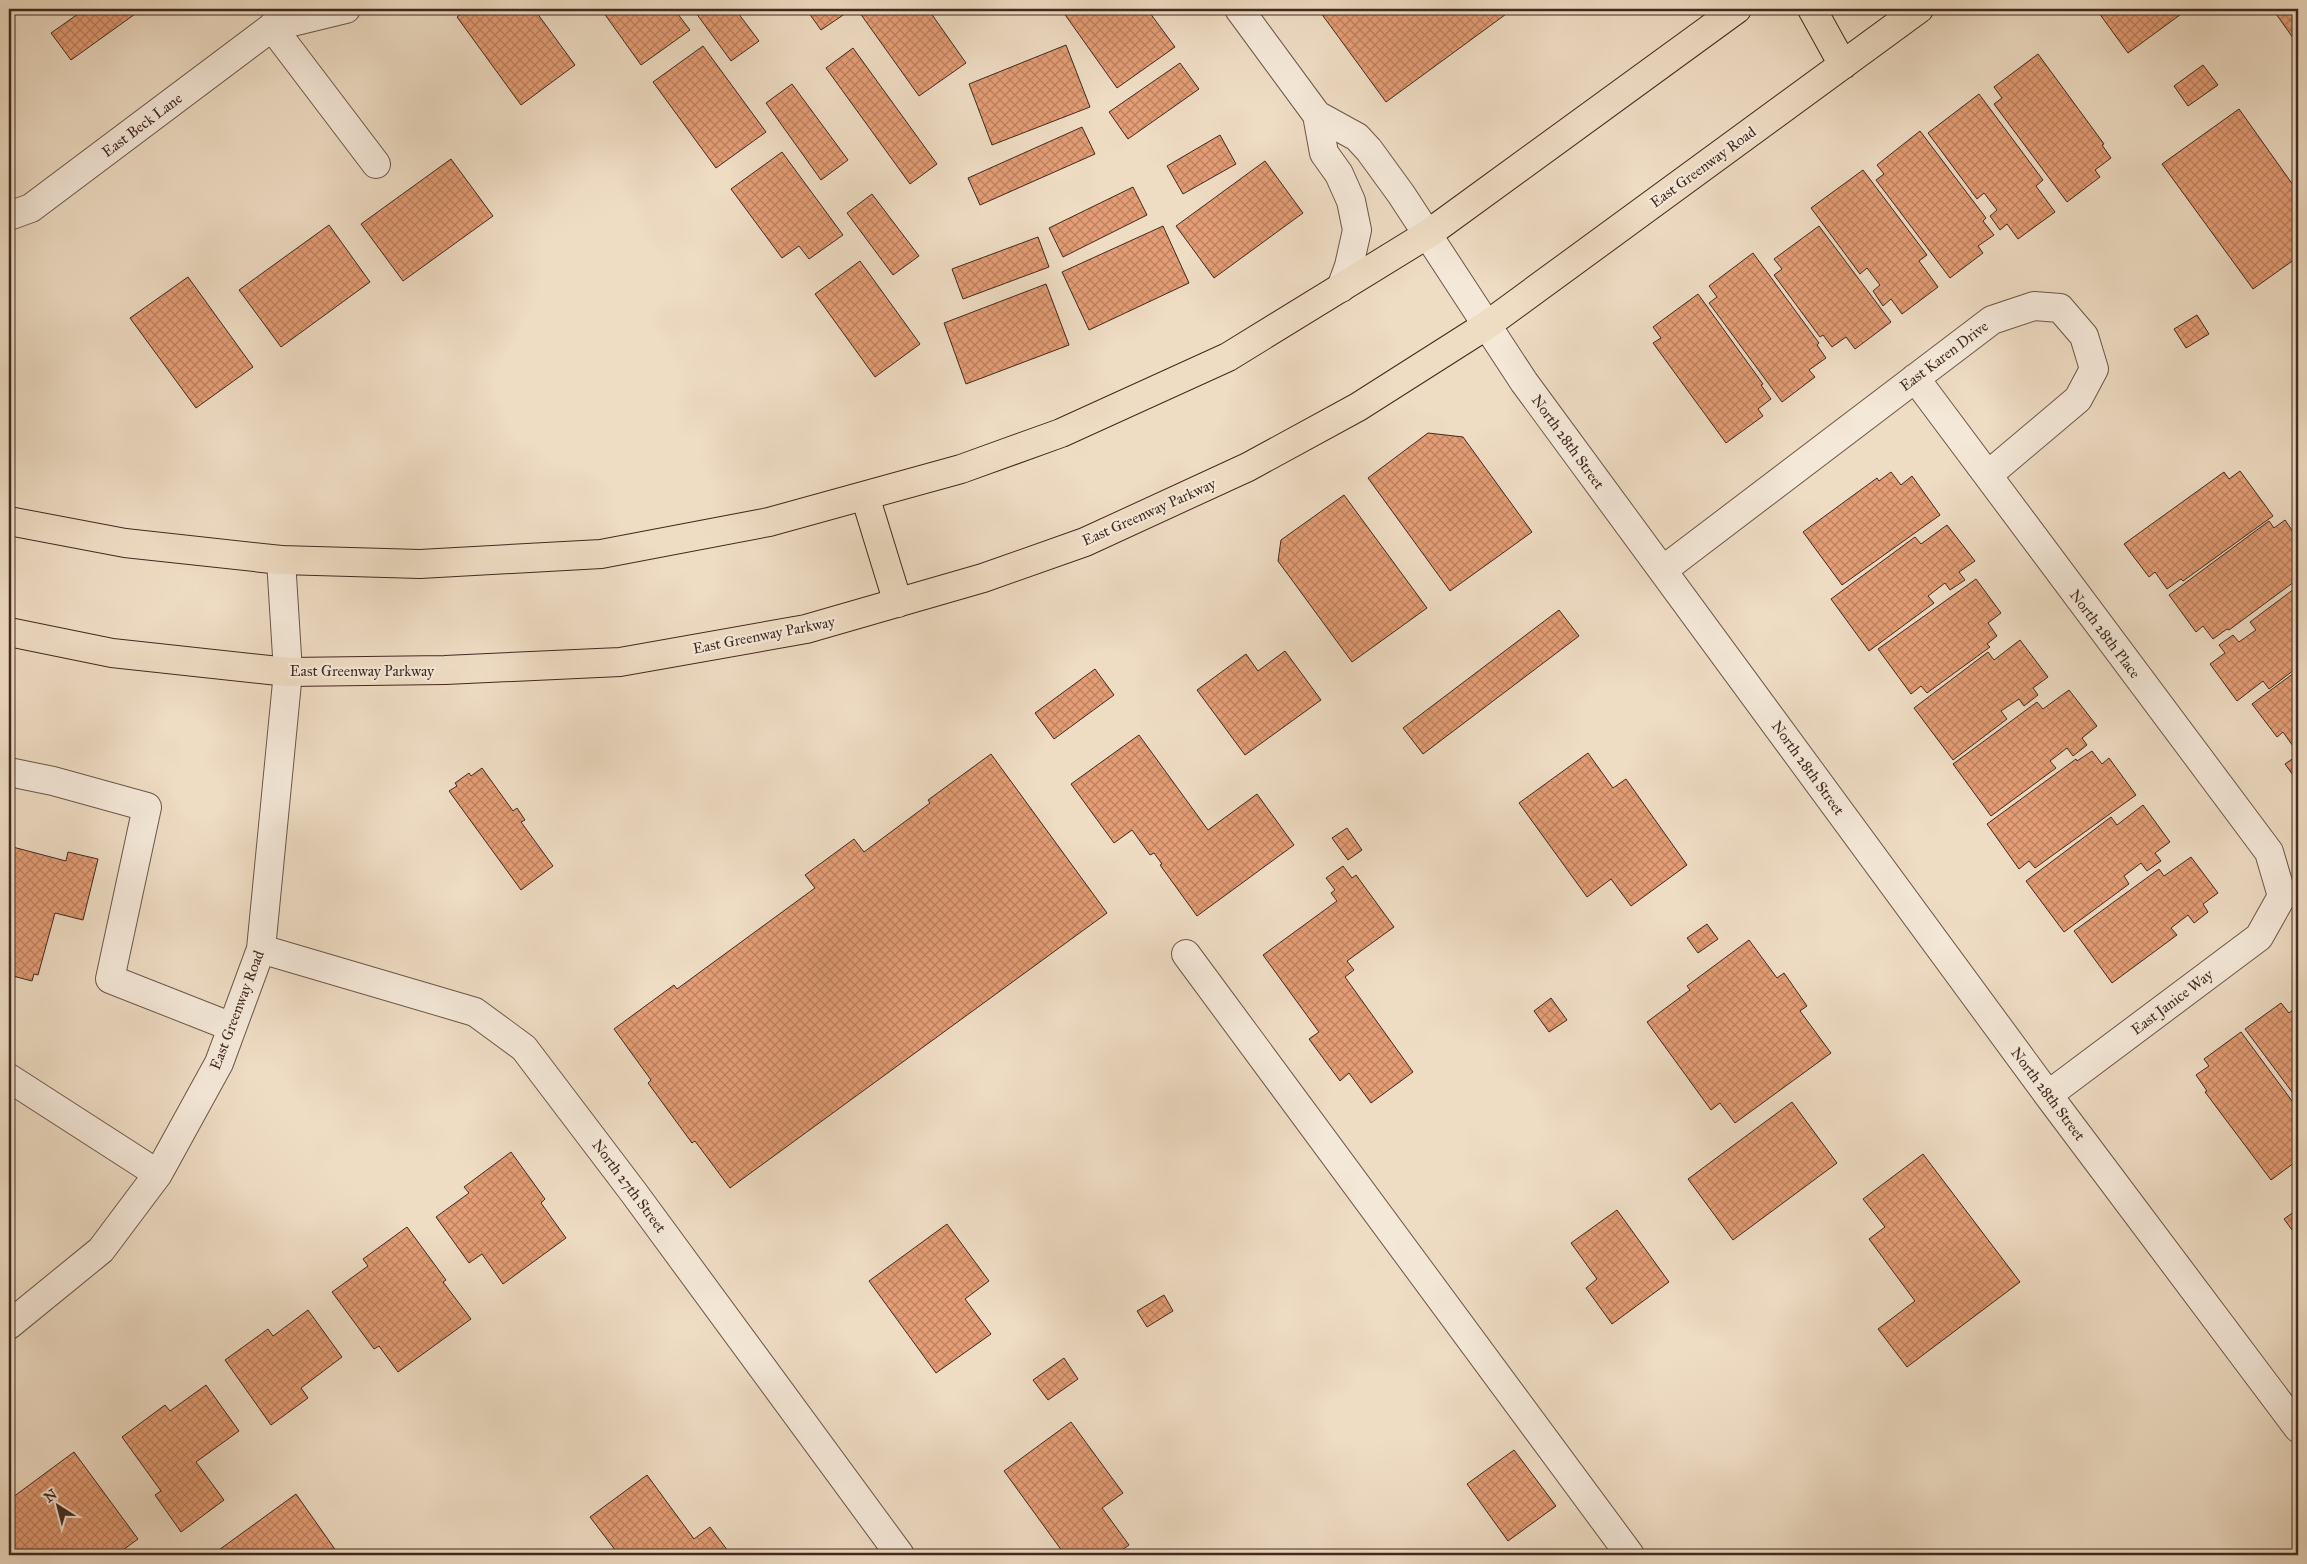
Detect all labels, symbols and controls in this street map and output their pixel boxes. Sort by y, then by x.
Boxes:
street label: East Beck Lane [98,89,186,161]
street label: East Greenway Road [1647,122,1760,211]
street label: East Karen Drive [1896,317,1992,395]
street label: North 28th Street [1528,391,1609,493]
street label: East Greenway Parkway [1079,474,1219,550]
street label: North 28th Place [2066,586,2144,682]
street label: East Greenway Parkway [691,612,837,658]
street label: East Greenway Parkway [290,662,435,680]
street label: North 28th Street [1768,717,1849,819]
street label: East Greenway Road [206,947,268,1072]
street label: East Janice Way [2128,965,2218,1039]
street label: North 28th Street [2007,1044,2089,1145]
street label: North 27th Street [588,1136,670,1237]
north arrow [32,1482,82,1532]
text: N [41,1485,61,1506]

